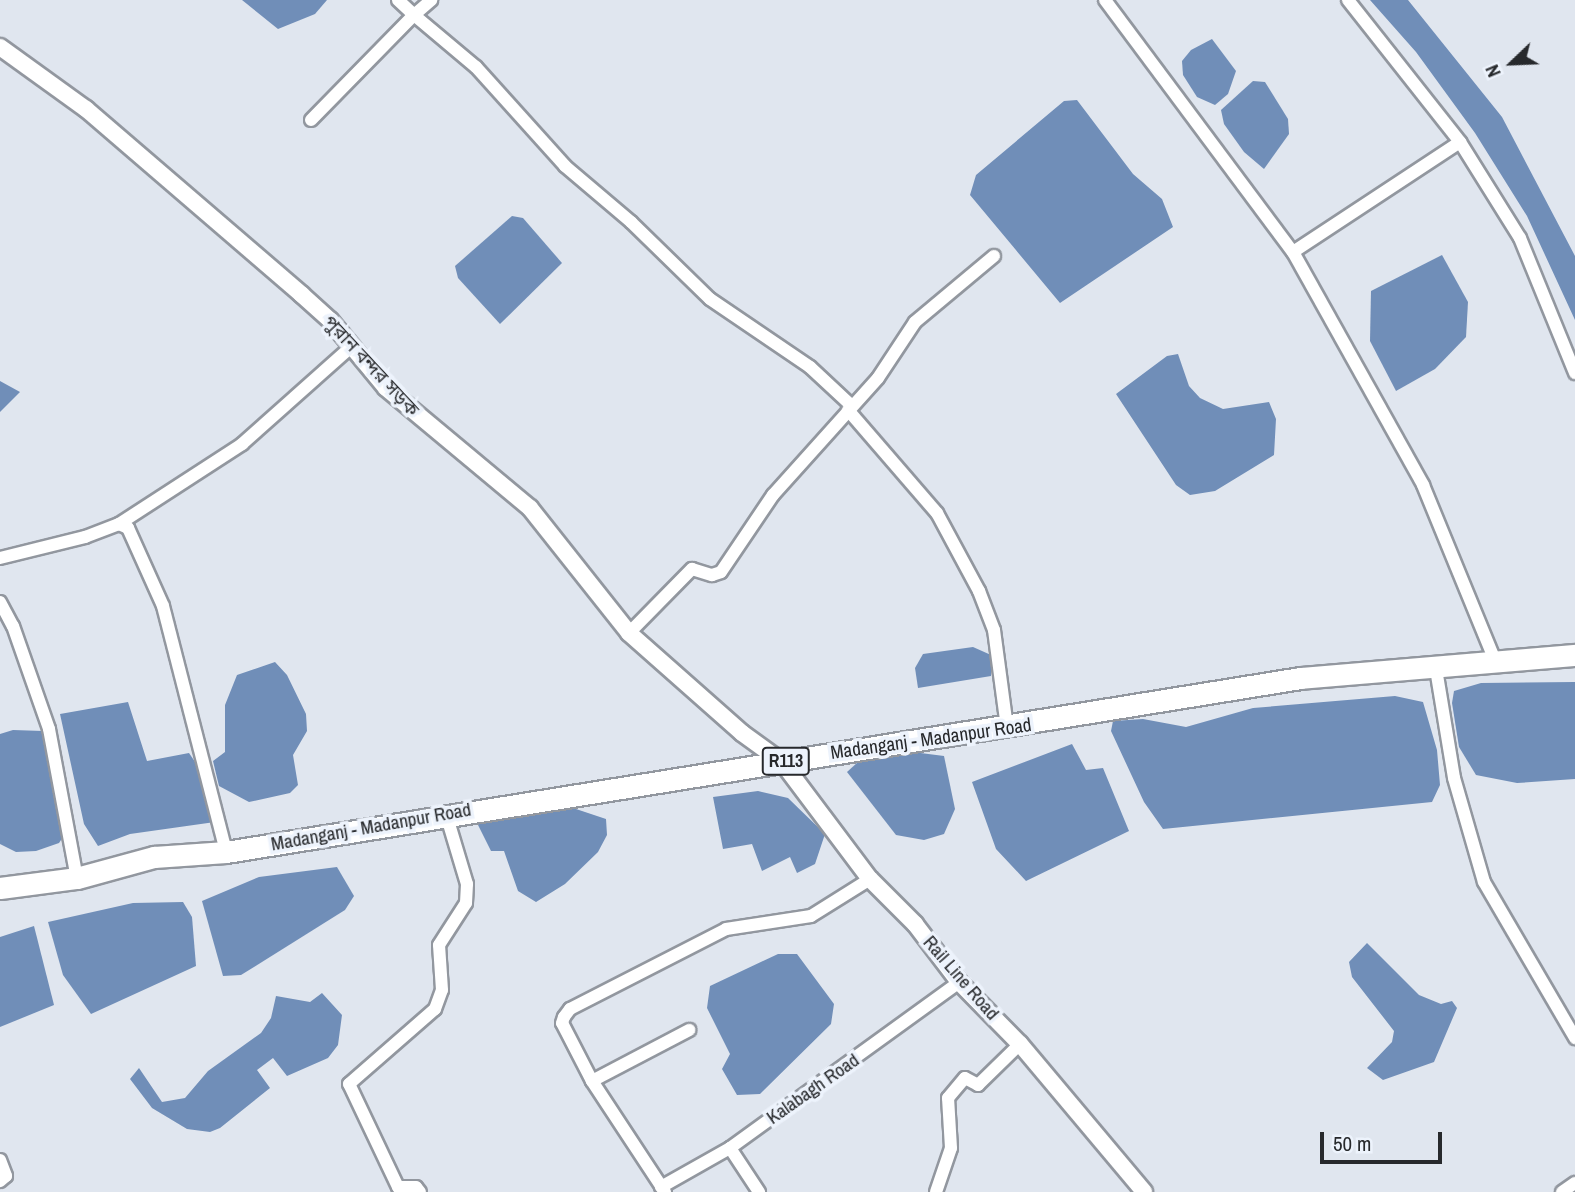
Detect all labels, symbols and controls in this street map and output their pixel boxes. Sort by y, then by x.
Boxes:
north arrow [1477,28,1547,98]
text: N [1479,61,1507,81]
street label: পুরান বন্দর সড়ক [318,311,424,421]
street label: Madanganj - Madanpur Road [829,714,1033,764]
road number: R113 [762,746,810,776]
street label: Madanganj - Madanpur Road [269,798,473,856]
street label: Rail Line Road [918,931,1004,1025]
street label: Kalabagh Road [762,1049,864,1129]
scale bar [1323,1118,1446,1162]
text: 50 m [1333,1129,1371,1158]

